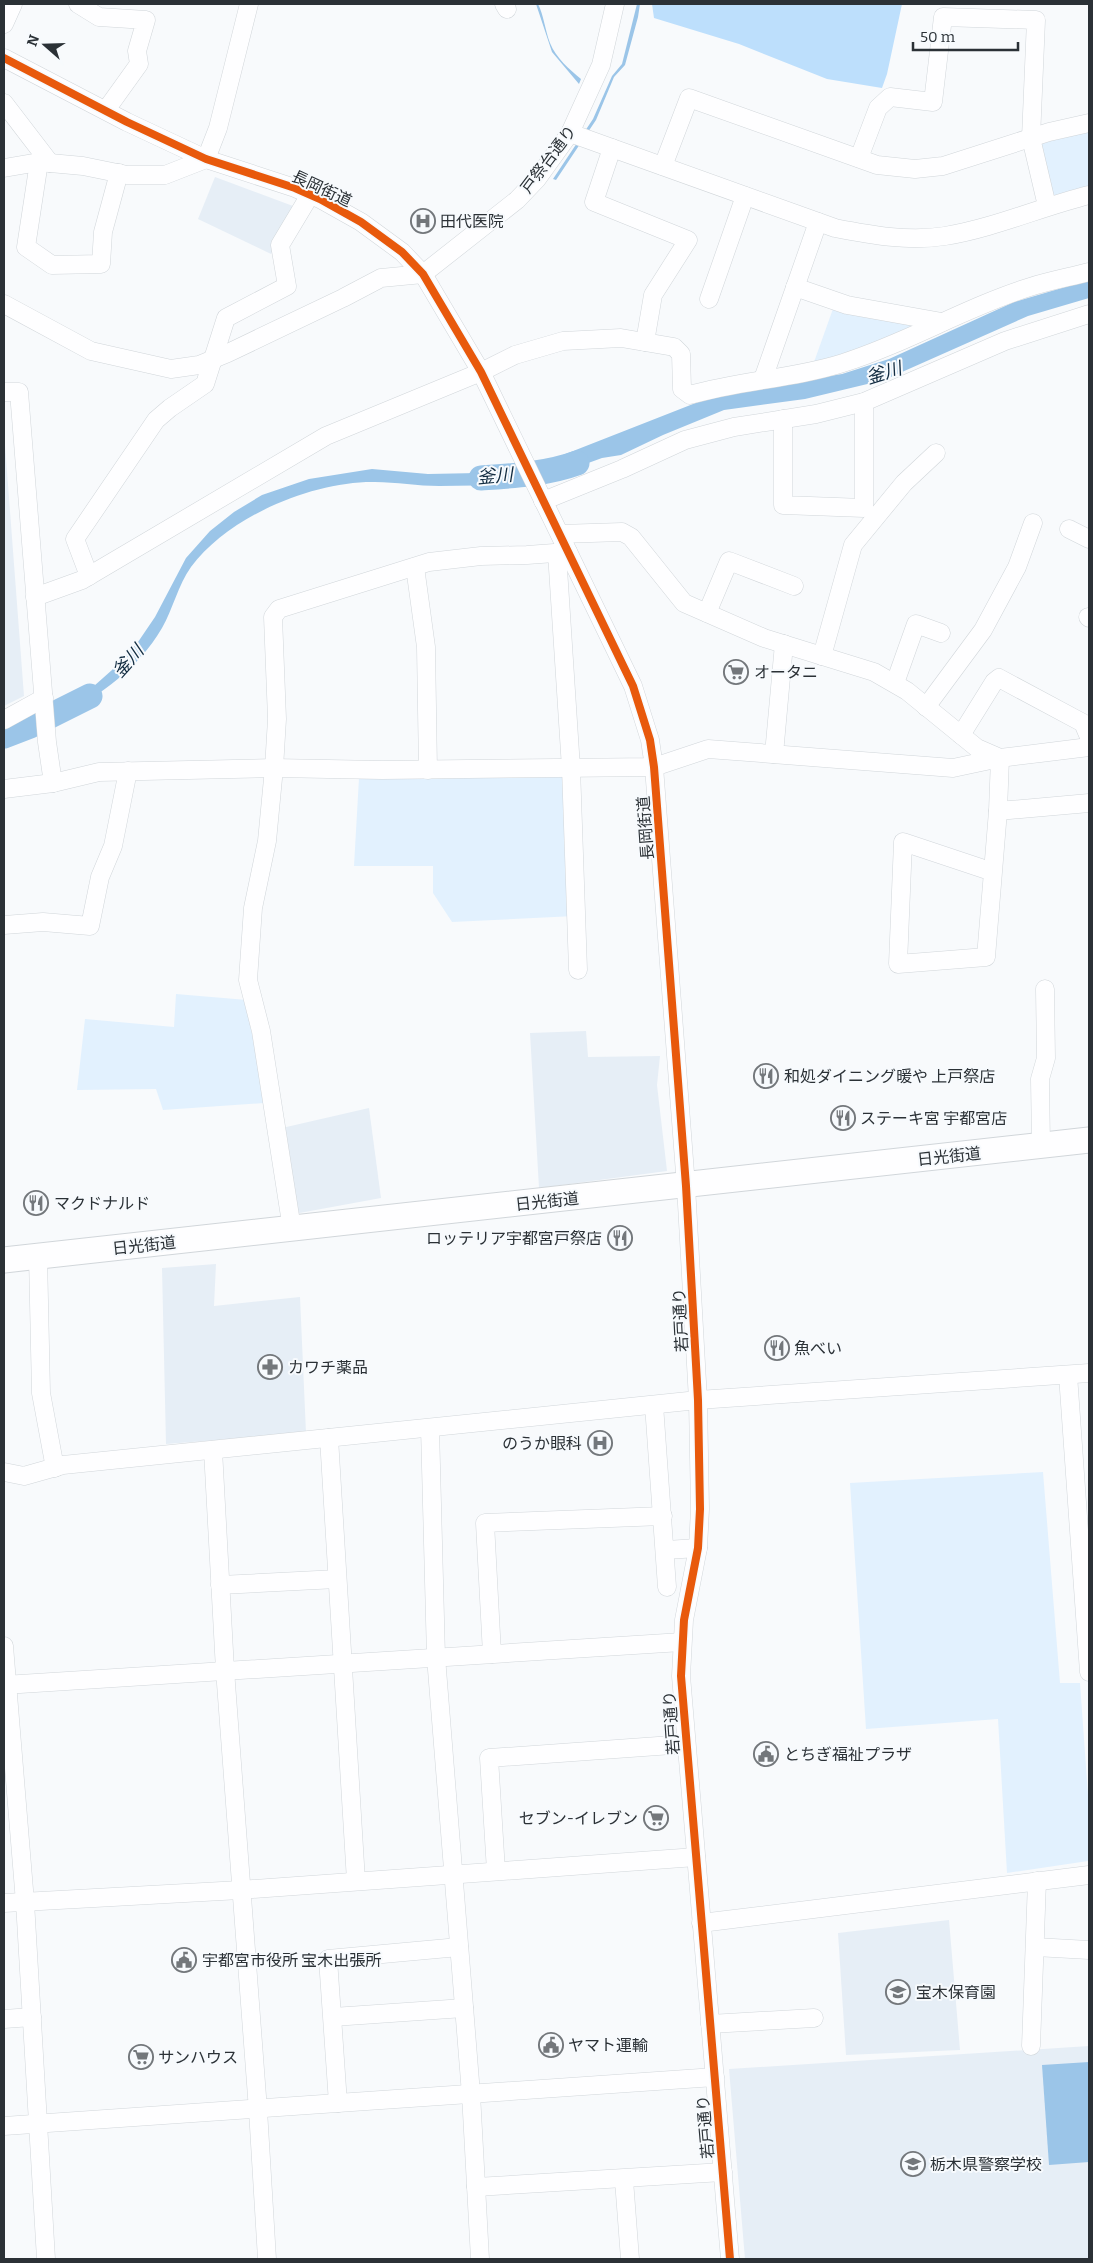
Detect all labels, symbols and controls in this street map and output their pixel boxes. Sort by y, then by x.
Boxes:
north arrow [20,20,70,70]
scale bar [913,20,1018,52]
text: 50 m [920,28,956,46]
text: N [23,33,43,49]
street label: 戸祭台通り [517,122,580,197]
street label: 長岡街道 [289,166,355,211]
hospital icon: 田代医院 [410,208,436,234]
place label: 田代医院 [440,212,504,231]
water label: 釜川 [864,357,906,389]
water label: 釜川 [476,463,516,489]
water label: 釜川 [108,639,150,682]
supermarket icon: オータニ [723,659,749,685]
place label: オータニ [754,663,818,682]
street label: 長岡街道 [634,795,657,861]
restaurant icon: 和処ダイニング暖や 上戸祭店 [753,1063,779,1089]
place label: 和処ダイニング暖や 上戸祭店 [784,1067,995,1086]
restaurant icon: ステーキ宮 宇都宮店 [830,1105,856,1131]
place label: ステーキ宮 宇都宮店 [860,1109,1007,1128]
street label: 日光街道 [916,1144,982,1169]
street label: 日光街道 [514,1189,580,1214]
restaurant icon: マクドナルド [23,1190,49,1216]
place label: マクドナルド [54,1194,150,1213]
restaurant icon: ロッテリア宇都宮戸祭店 [607,1225,633,1251]
place label: ロッテリア宇都宮戸祭店 [426,1229,602,1248]
street label: 日光街道 [111,1233,177,1258]
street label: 若戸通り [669,1288,692,1352]
restaurant icon: 魚べい [764,1335,790,1361]
place label: 魚べい [794,1339,842,1358]
pharmacy icon: カワチ薬品 [257,1354,283,1380]
place label: カワチ薬品 [288,1358,368,1377]
hospital icon: のうか眼科 [587,1430,613,1456]
place label: のうか眼科 [502,1434,582,1453]
street label: 若戸通り [660,1690,683,1756]
public building icon: とちぎ福祉プラザ [753,1741,779,1767]
place label: とちぎ福祉プラザ [784,1745,912,1764]
supermarket icon: セブン-イレブン [643,1805,669,1831]
place label: セブン-イレブン [519,1809,638,1828]
public building icon: 宇都宮市役所 宝木出張所 [171,1947,197,1973]
place label: 宇都宮市役所 宝木出張所 [202,1951,381,1970]
school or university icon: 宝木保育園 [885,1979,911,2005]
place label: 宝木保育園 [916,1983,996,2002]
public building icon: ヤマト運輸 [538,2032,564,2058]
place label: ヤマト運輸 [568,2036,648,2055]
supermarket icon: サンハウス [128,2044,154,2070]
place label: サンハウス [158,2048,238,2067]
street label: 若戸通り [693,2094,718,2160]
school or university icon: 栃木県警察学校 [900,2151,926,2177]
place label: 栃木県警察学校 [930,2155,1042,2174]

